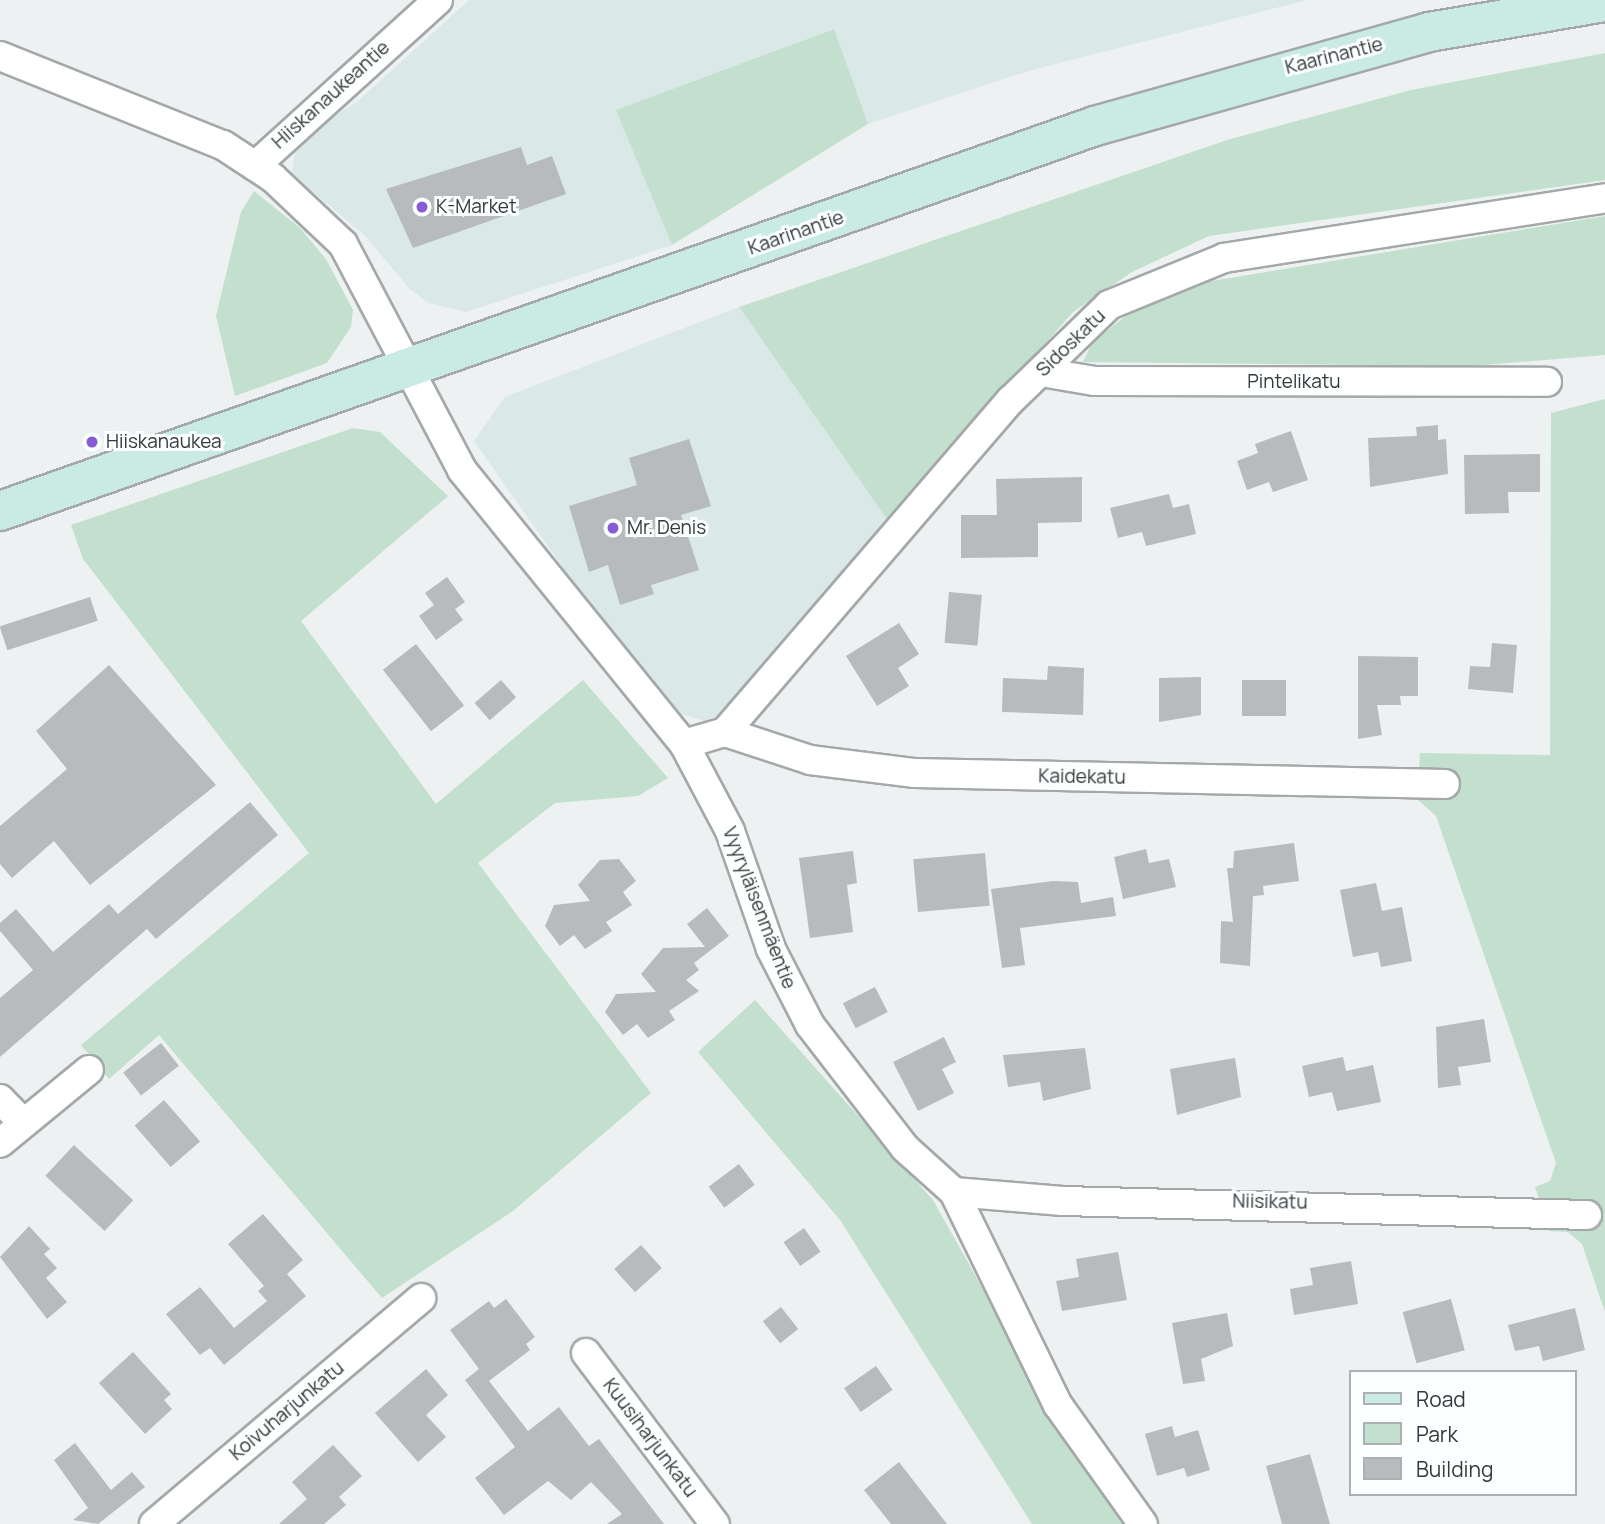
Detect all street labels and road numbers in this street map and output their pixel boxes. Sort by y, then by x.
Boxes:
street label: Kaarinantie [1283,33,1385,79]
street label: Hiiskanaukeantie [268,36,394,154]
street label: Kaarinantie [745,206,847,260]
street label: Sidoskatu [1032,304,1110,382]
street label: Pintelikatu [1247,371,1341,393]
street label: Kaidekatu [1038,765,1126,789]
street label: Vyyryläisenmäentie [718,824,800,992]
street label: Niisikatu [1232,1190,1308,1214]
street label: Koivuharjunkatu [225,1357,349,1465]
street label: Kuusiharjunkatu [598,1374,702,1502]

